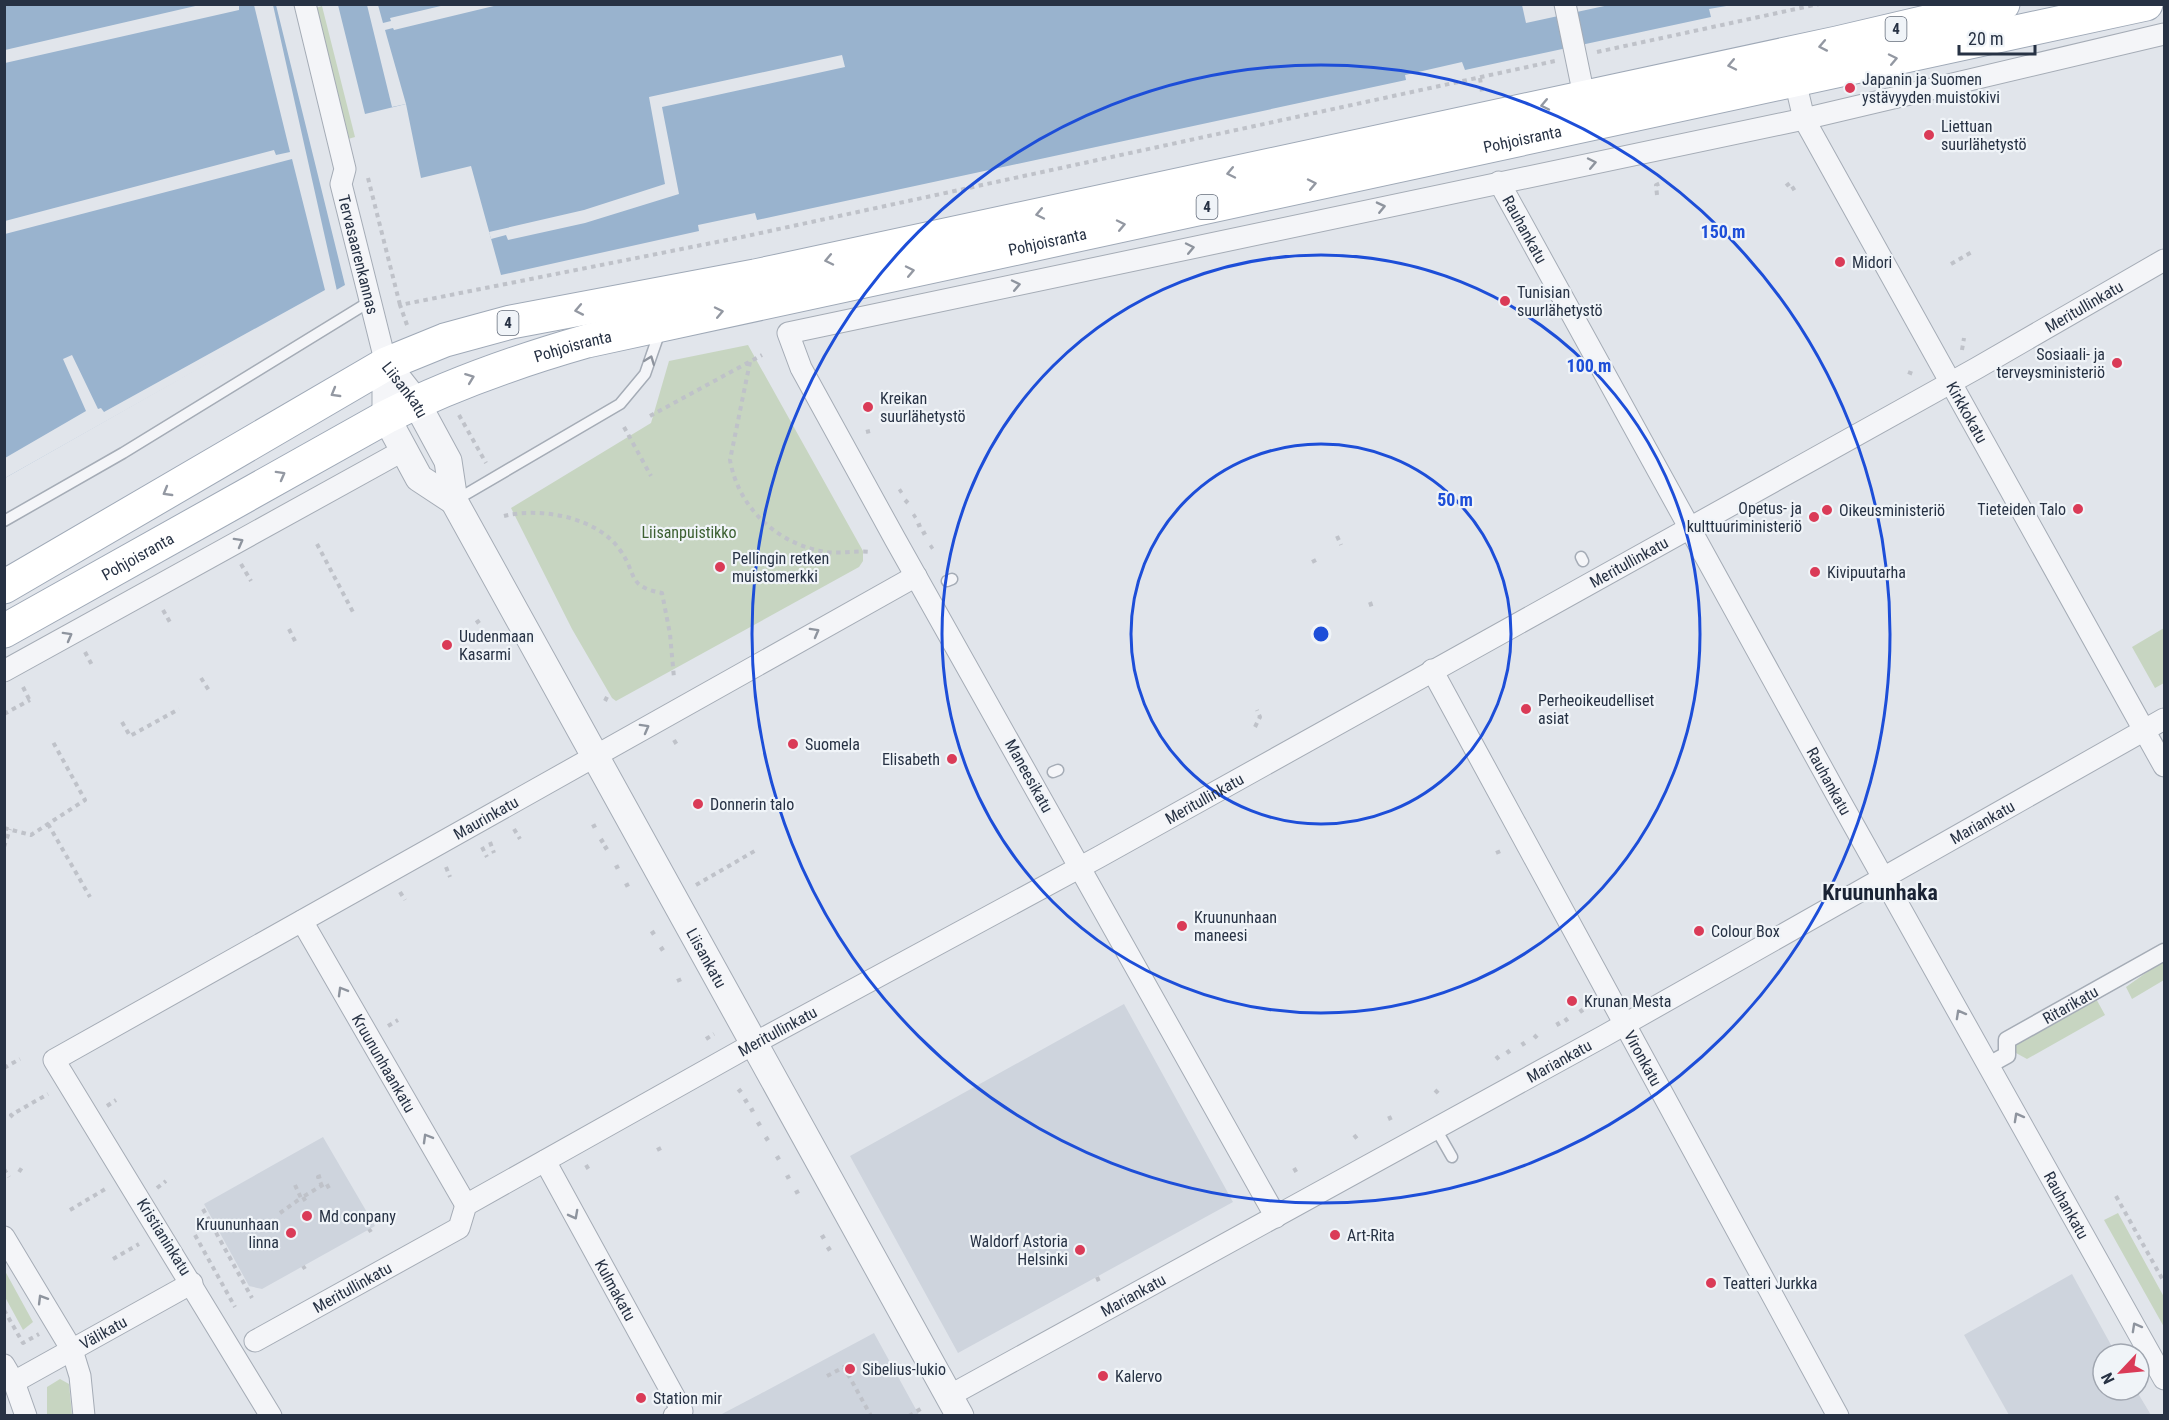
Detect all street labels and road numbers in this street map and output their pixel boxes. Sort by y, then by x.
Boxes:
road number: 4 [1886,17,1906,41]
street label: Pohjoisranta [1481,121,1563,157]
street label: Rauhankatu [1499,192,1551,266]
street label: Tervasaarenkannas [335,193,383,316]
road number: 4 [1196,195,1218,219]
street label: Pohjoisranta [1006,224,1088,259]
street label: Meritullinkatu [2042,276,2126,336]
road number: 4 [498,311,518,335]
street label: Pohjoisranta [532,326,613,366]
street label: Liisankatu [378,358,432,421]
street label: Kirkkokatu [1943,378,1992,446]
street label: Pohjoisranta [98,529,177,584]
street label: Meritullinkatu [1586,533,1671,591]
street label: Maneesikatu [1001,736,1057,816]
street label: Rauhankatu [1803,744,1855,818]
street label: Meritullinkatu [1162,769,1247,828]
street label: Maurinkatu [450,792,521,843]
street label: Mariankatu [1947,796,2018,848]
street label: Liisankatu [683,925,731,991]
street label: Ritarikatu [2039,982,2101,1028]
street label: Meritullinkatu [735,1002,820,1060]
street label: Kruununhaankatu [348,1010,420,1116]
street label: Vironkatu [1620,1027,1666,1089]
street label: Mariankatu [1523,1035,1595,1086]
street label: Rauhankatu [2040,1168,2093,1242]
street label: Kristianinkatu [133,1195,195,1279]
street label: Kulmakatu [591,1256,640,1324]
street label: Meritullinkatu [310,1258,395,1317]
street label: Mariankatu [1097,1269,1169,1320]
street label: Välikatu [76,1312,130,1353]

